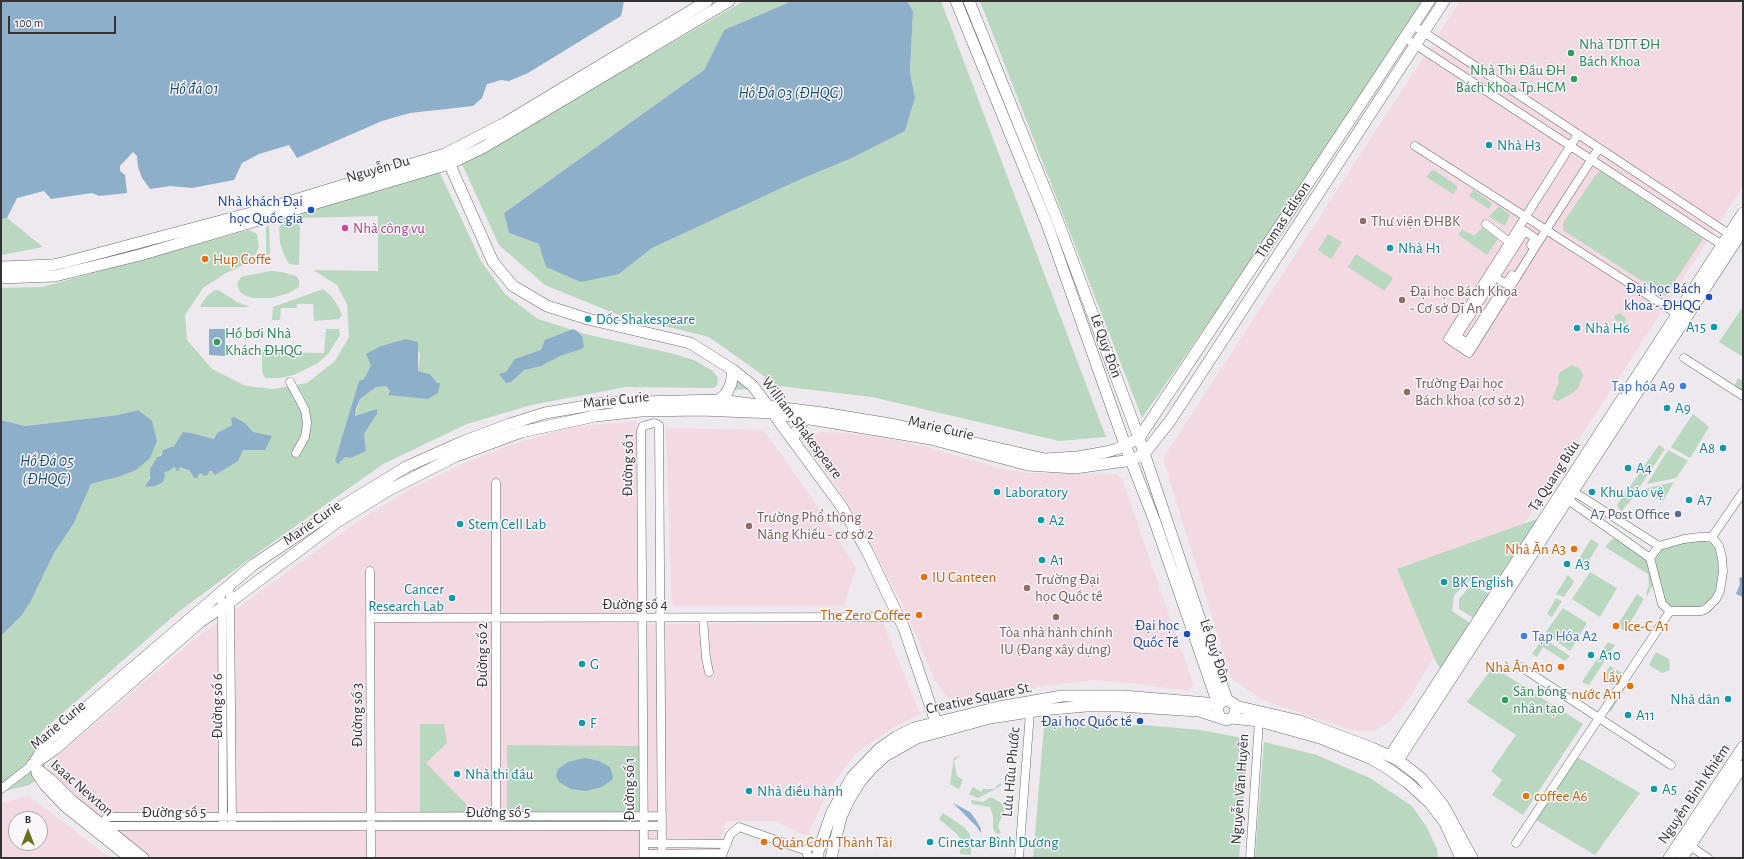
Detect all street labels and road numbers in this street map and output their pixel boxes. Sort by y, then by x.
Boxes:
street label: Nguyễn Du [344,151,412,187]
street label: Thomas Edison [1252,178,1314,262]
street label: Lê Quý Đôn [1086,312,1126,380]
street label: William Shakespeare [758,373,846,483]
street label: Marie Curie [582,388,650,412]
street label: Marie Curie [906,412,976,444]
street label: Đường số 1 [618,433,638,497]
street label: Tạ Quang Bửu [1524,437,1584,515]
street label: Marie Curie [279,496,345,550]
street label: Đường số 4 [602,595,668,613]
street label: Lê Quý Đôn [1196,617,1234,685]
street label: Đường số 2 [473,622,491,688]
street label: Đường số 6 [208,673,226,739]
street label: Creative Square St. [924,678,1034,718]
street label: Đường số 3 [348,683,366,747]
street label: Marie Curie [27,697,89,753]
street label: Lưu Hữu Phước [998,726,1024,818]
street label: Nguyễn Văn Huyên [1227,733,1253,845]
street label: Nguyễn Bỉnh Khiêm [1654,741,1734,847]
street label: Isaac Newton [47,756,117,820]
street label: Đường số 1 [620,757,638,821]
street label: Đường số 5 [142,803,206,821]
street label: Đường số 5 [466,803,530,821]

